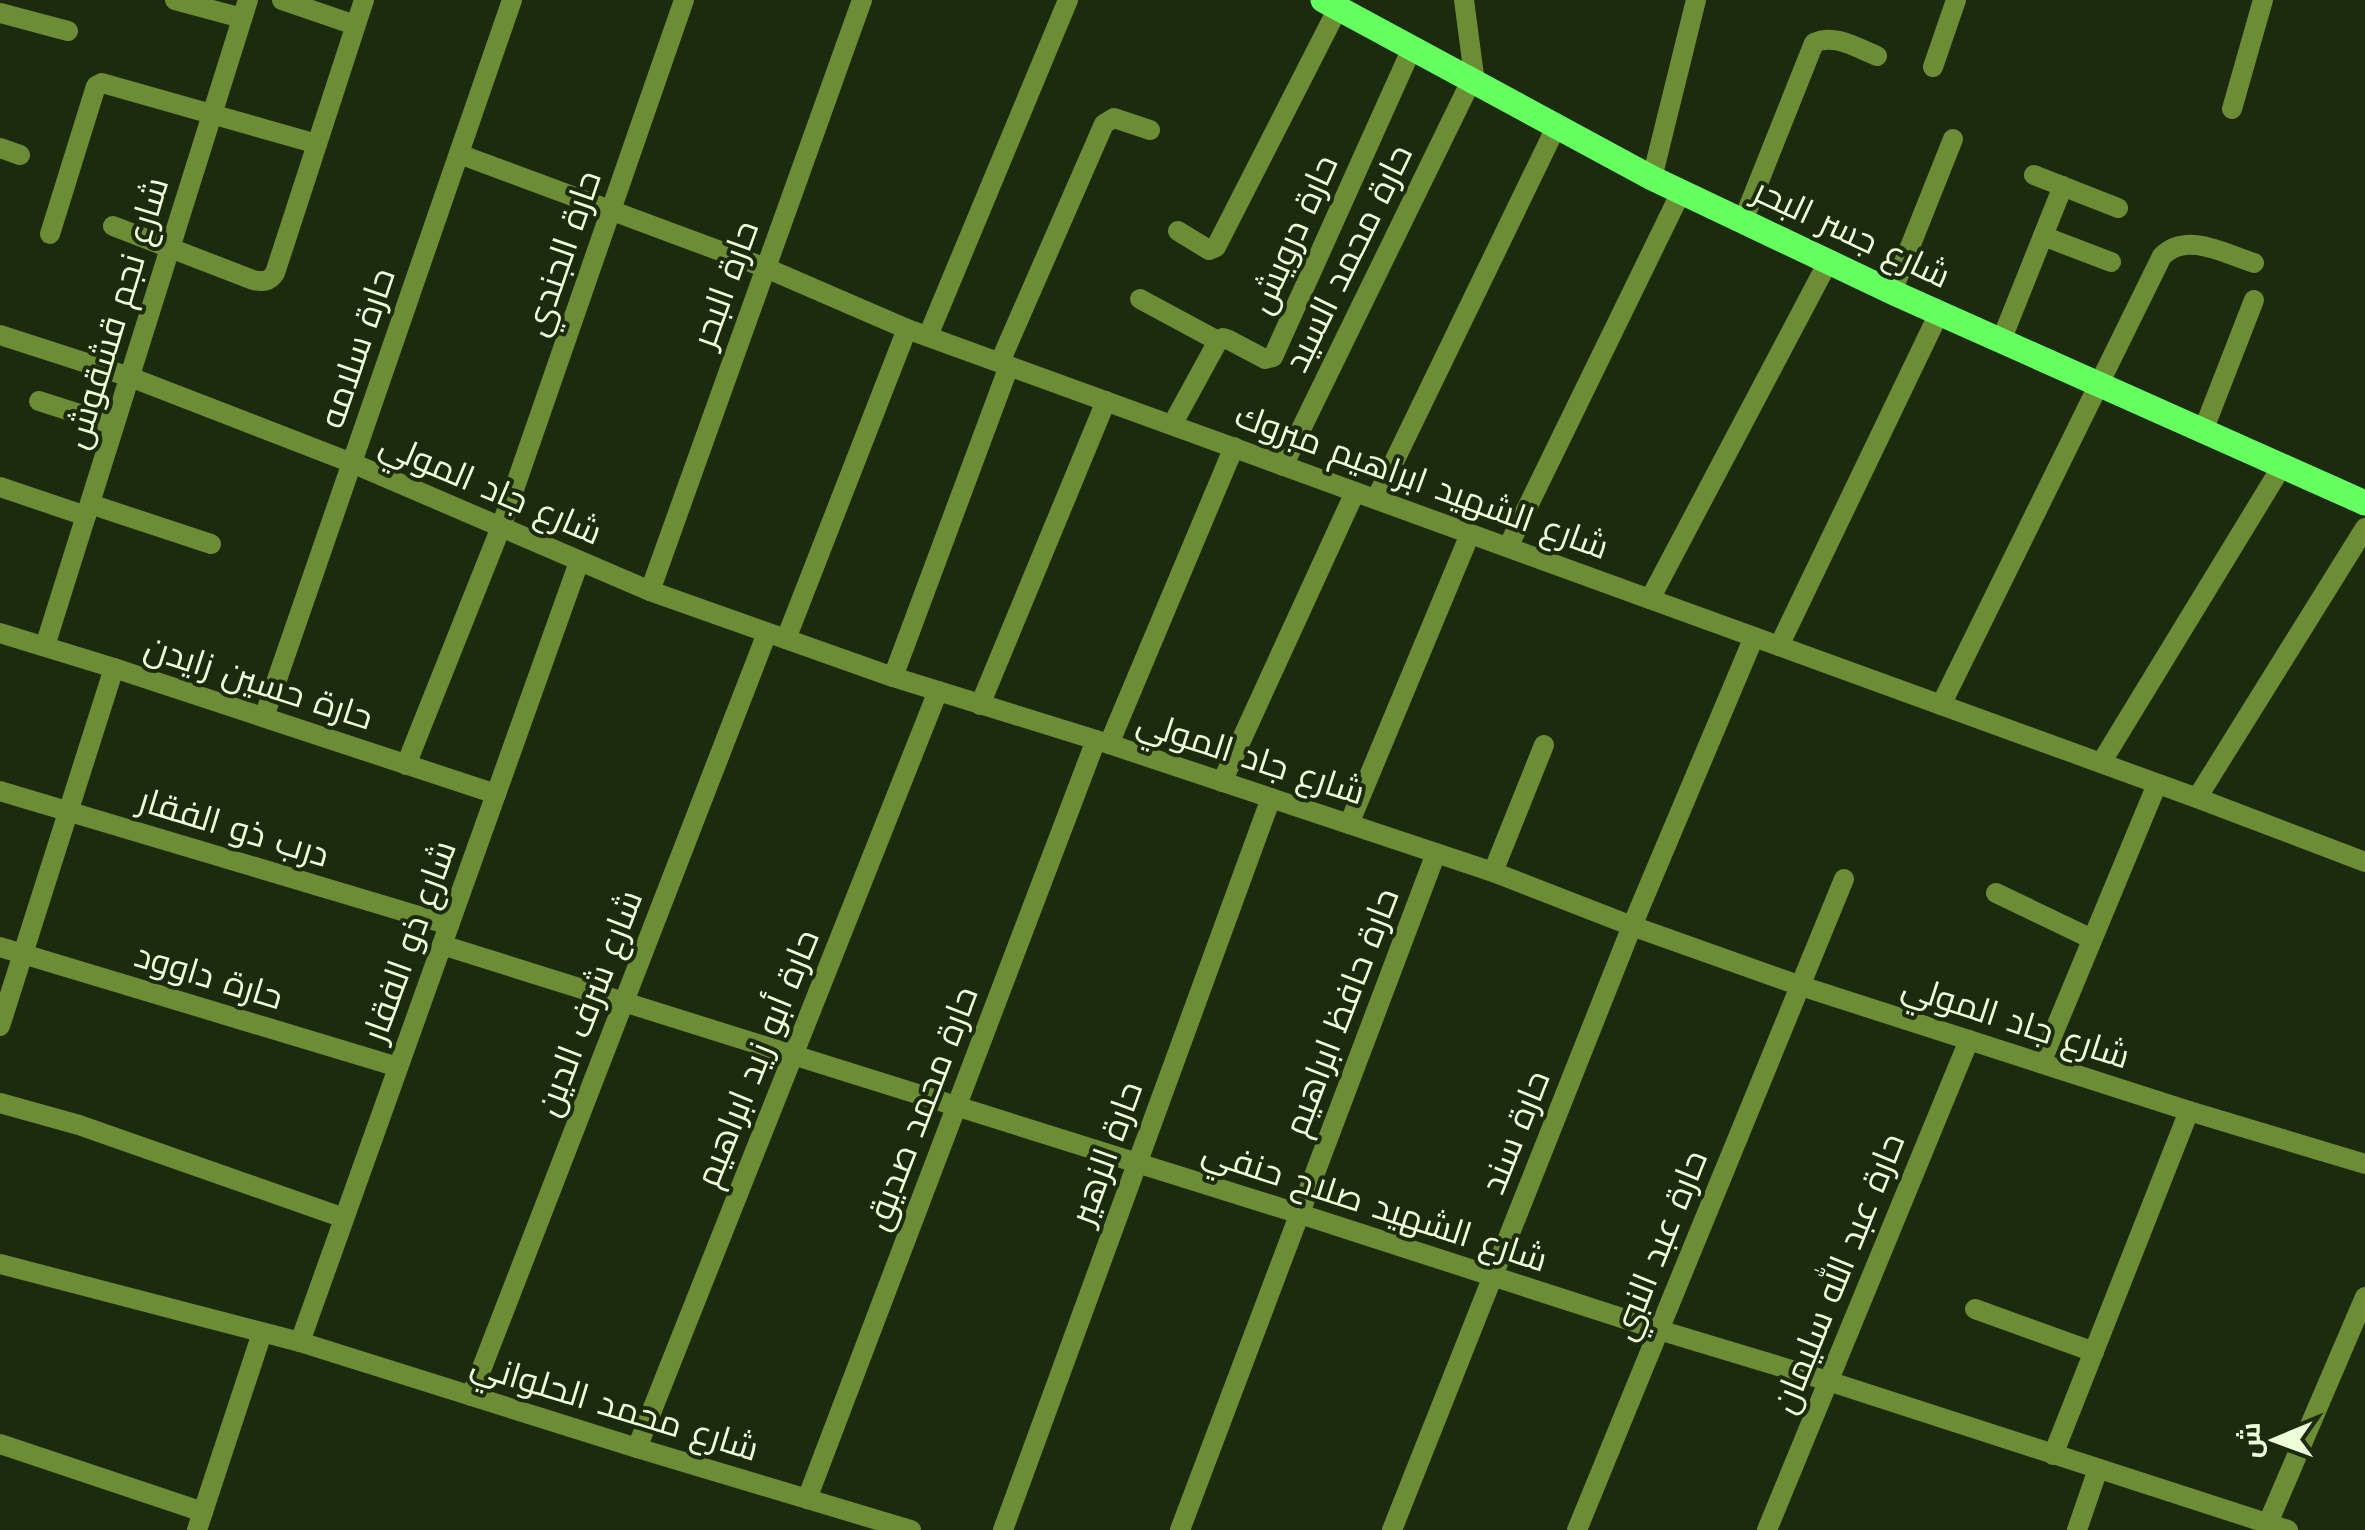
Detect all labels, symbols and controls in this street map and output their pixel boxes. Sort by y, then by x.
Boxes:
street label: حارة محمد السيد [1275,138,1421,378]
street label: حارة درويش [1239,148,1347,320]
street label: حارة الجندي [514,165,616,343]
street label: شارع جسر البحر [1744,168,1957,299]
street label: شارع نجم قشقوش [55,172,180,455]
street label: حارة البحر [682,215,767,355]
street label: حارة سلامه [310,262,404,434]
street label: شارع الشهيد ابراهيم مبروك [1228,394,1615,571]
street label: شارع جاد المولي [371,422,608,559]
street label: حارة حسين زايدن [140,625,378,739]
street label: شارع جاد المولي [1130,700,1370,819]
street label: درب ذو الفقار [132,778,334,876]
street label: شارع ذو الفقار [353,835,467,1050]
street label: حارة حافظ ابراهيم [1274,882,1410,1143]
street label: شارع شرف الدين [527,884,653,1122]
street label: حارة أبو زيد ابراهيم [685,923,831,1194]
street label: حارة داوود [130,934,288,1018]
street label: شارع جاد المولي [1895,964,2135,1083]
street label: حارة محمد صديق [855,980,988,1236]
street label: حارة سند [1471,1064,1559,1200]
street label: حارة الزهير [1060,1076,1151,1232]
street label: حارة عبد الله سليمان [1761,1126,1913,1419]
street label: شارع الشهيد صلاح حنفي [1195,1129,1553,1286]
street label: حارة عبد النبي [1602,1144,1722,1348]
street label: شارع محمد الحلواني [464,1342,764,1475]
north arrow [2225,1390,2325,1490]
text: ش [2234,1422,2267,1459]

